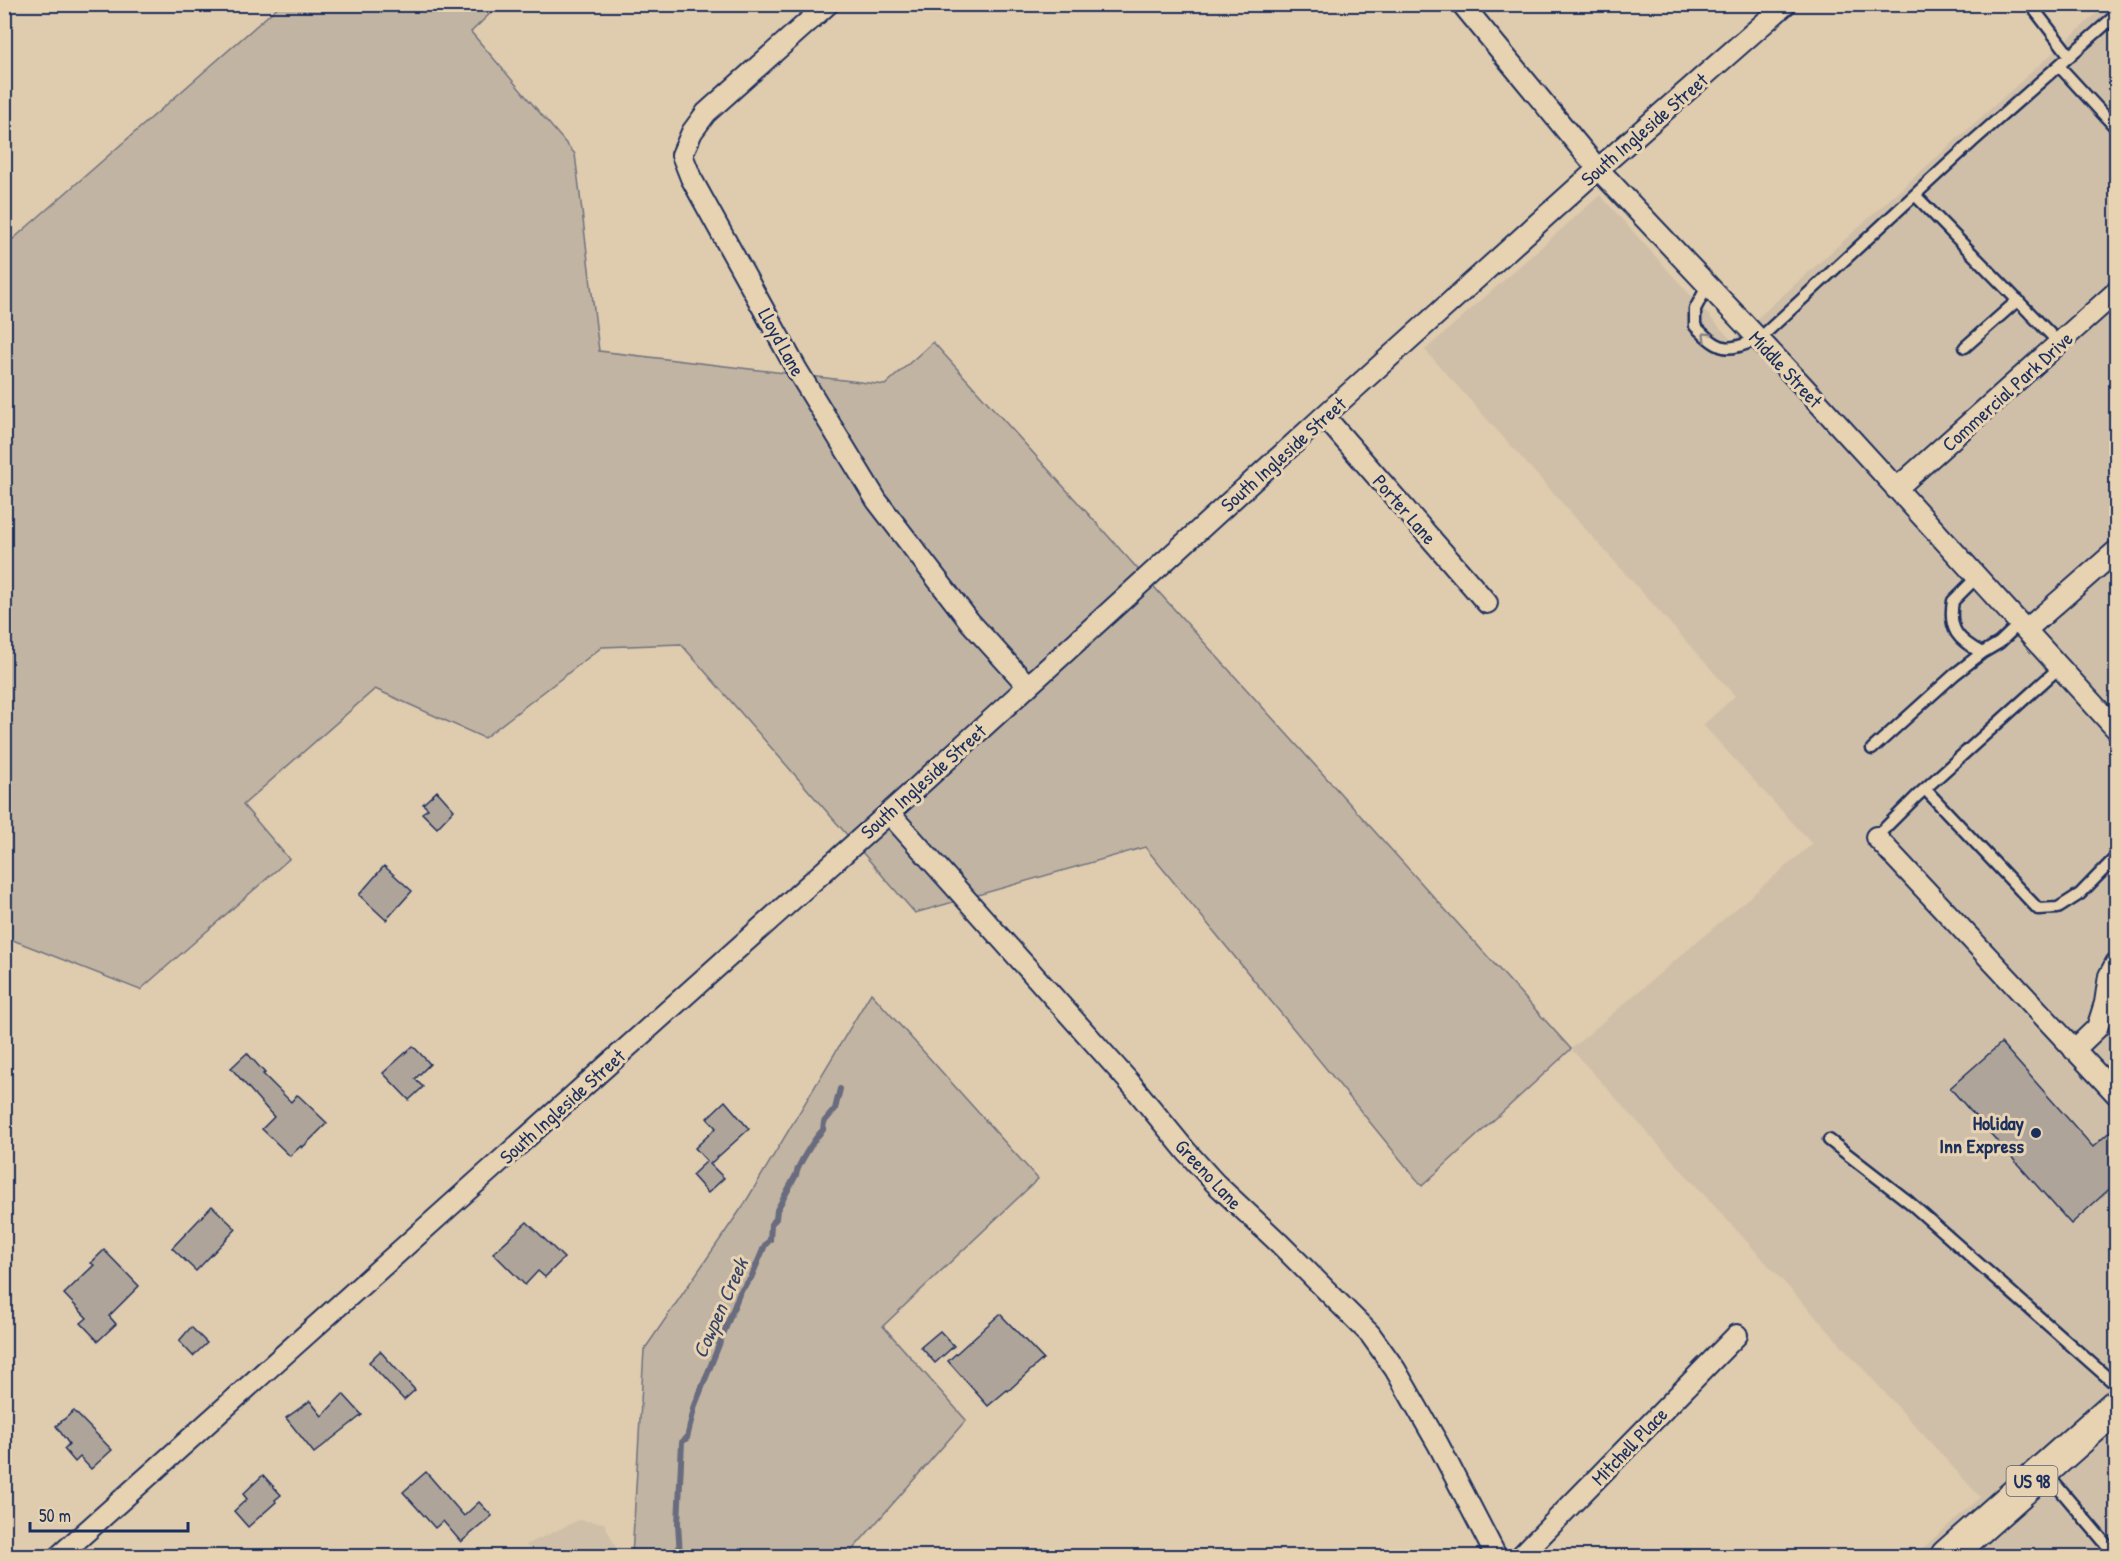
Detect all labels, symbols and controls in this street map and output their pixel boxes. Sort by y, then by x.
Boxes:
street label: South Ingleside Street [1575,66,1714,192]
street label: Lloyd Lane [752,303,812,381]
street label: Middle Street [1743,325,1830,414]
street label: Commercial Park Drive [1936,325,2078,457]
one-way arrow [1702,333,1713,344]
street label: South Ingleside Street [1214,390,1352,518]
street label: Porter Lane [1367,468,1443,550]
street label: South Ingleside Street [854,717,992,845]
street label: South Ingleside Street [493,1042,631,1170]
place label: Holiday Inn Express [1939,1109,2025,1160]
marker: Holiday Inn Express [2029,1126,2043,1140]
street label: Greeno Lane [1169,1133,1249,1215]
water label: Cowpen Creek [685,1251,756,1362]
street label: Mitchell Place [1585,1401,1673,1491]
road number: US 98 [2006,1466,2058,1496]
scale bar [30,1495,188,1533]
text: 50 m [39,1503,71,1528]

